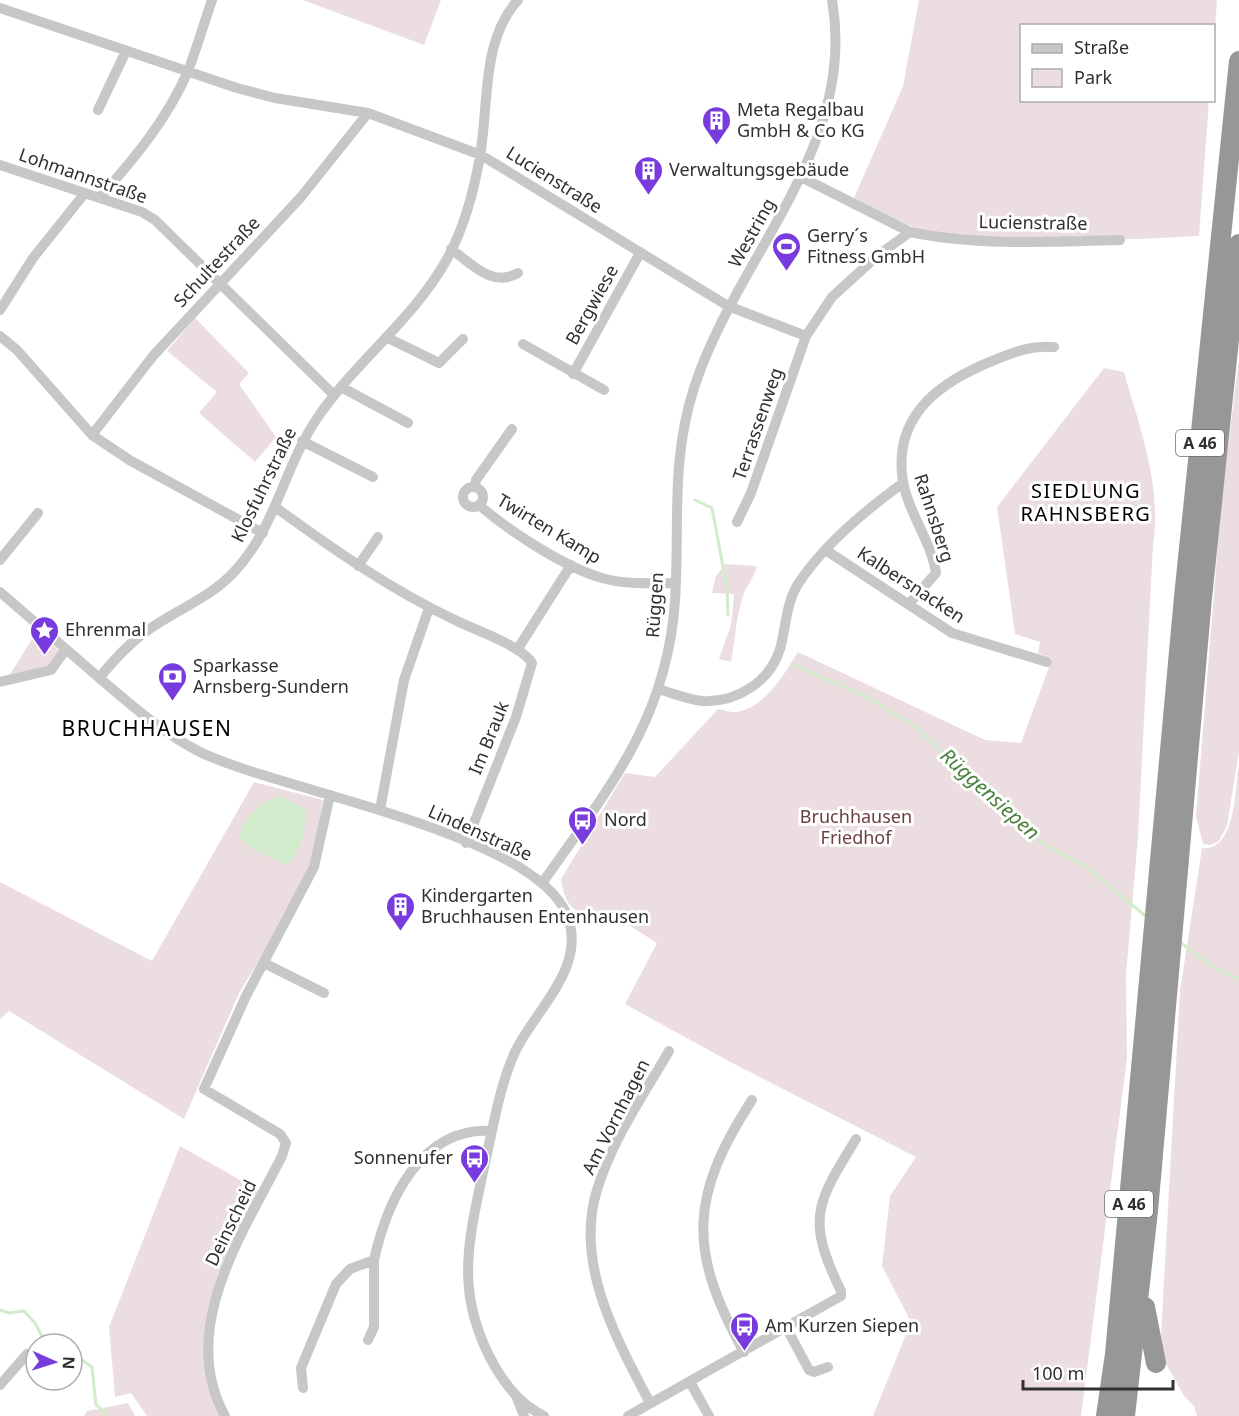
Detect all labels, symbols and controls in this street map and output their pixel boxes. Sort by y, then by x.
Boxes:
legend [1020,24,1215,102]
text: Straße [1074,35,1129,59]
text: Park [1074,65,1112,89]
place label: Meta Regalbau GmbH & Co KG [737,97,865,142]
building icon: Meta Regalbau GmbH & Co KG [700,104,732,146]
street label: Lucienstraße [502,140,607,218]
street label: Lohmannstraße [16,142,151,208]
building icon: Verwaltungsgebäude [632,154,664,196]
place label: Verwaltungsgebäude [669,157,849,181]
street label: Westring [722,193,780,272]
street label: Lucienstraße [978,209,1088,235]
street label: Schultestraße [168,211,265,312]
place label: Gerry´s Fitness GmbH [807,223,925,268]
sports icon: Gerry´s Fitness GmbH [770,230,802,272]
street label: Bergwiese [559,260,623,349]
street label: Terrassenweg [727,364,788,483]
street label: Klosfuhrstraße [225,423,301,546]
road number: A 46 [1176,430,1224,456]
street label: Rahnsberg [909,470,961,565]
district label: SIEDLUNG RAHNSBERG [1021,477,1151,527]
street label: Twirten Kamp [493,488,606,569]
street label: Kalbersnacken [853,540,970,628]
street label: Rüggen [640,571,668,639]
place icon: Ehrenmal [28,614,60,656]
place label: Ehrenmal [65,617,146,641]
place label: Sparkasse Arnsberg-Sundern [193,653,349,698]
bank icon: Sparkasse Arnsberg-Sundern [156,660,188,702]
street label: Im Brauk [462,697,514,778]
district label: BRUCHHAUSEN [62,714,232,742]
water label: Rüggensiepen [935,742,1046,845]
street label: Lindenstraße [425,798,536,866]
bus stop icon: Nord [567,804,599,846]
park label: Bruchhausen Friedhof [800,804,912,849]
place label: Nord [604,807,647,831]
place label: Kindergarten Bruchhausen Entenhausen [421,883,649,928]
building icon: Kindergarten Bruchhausen Entenhausen [384,890,416,932]
street label: Am Vornhagen [576,1055,655,1178]
bus stop icon: Sonnenufer [458,1142,490,1184]
place label: Sonnenufer [354,1145,454,1169]
street label: Deinscheid [199,1175,261,1270]
road number: A 46 [1105,1191,1153,1217]
bus stop icon: Am Kurzen Siepen [728,1310,760,1352]
place label: Am Kurzen Siepen [765,1313,919,1337]
north arrow [24,1332,84,1392]
scale bar [1023,1353,1173,1391]
text: N [58,1356,80,1370]
text: 100 m [1032,1361,1084,1385]

